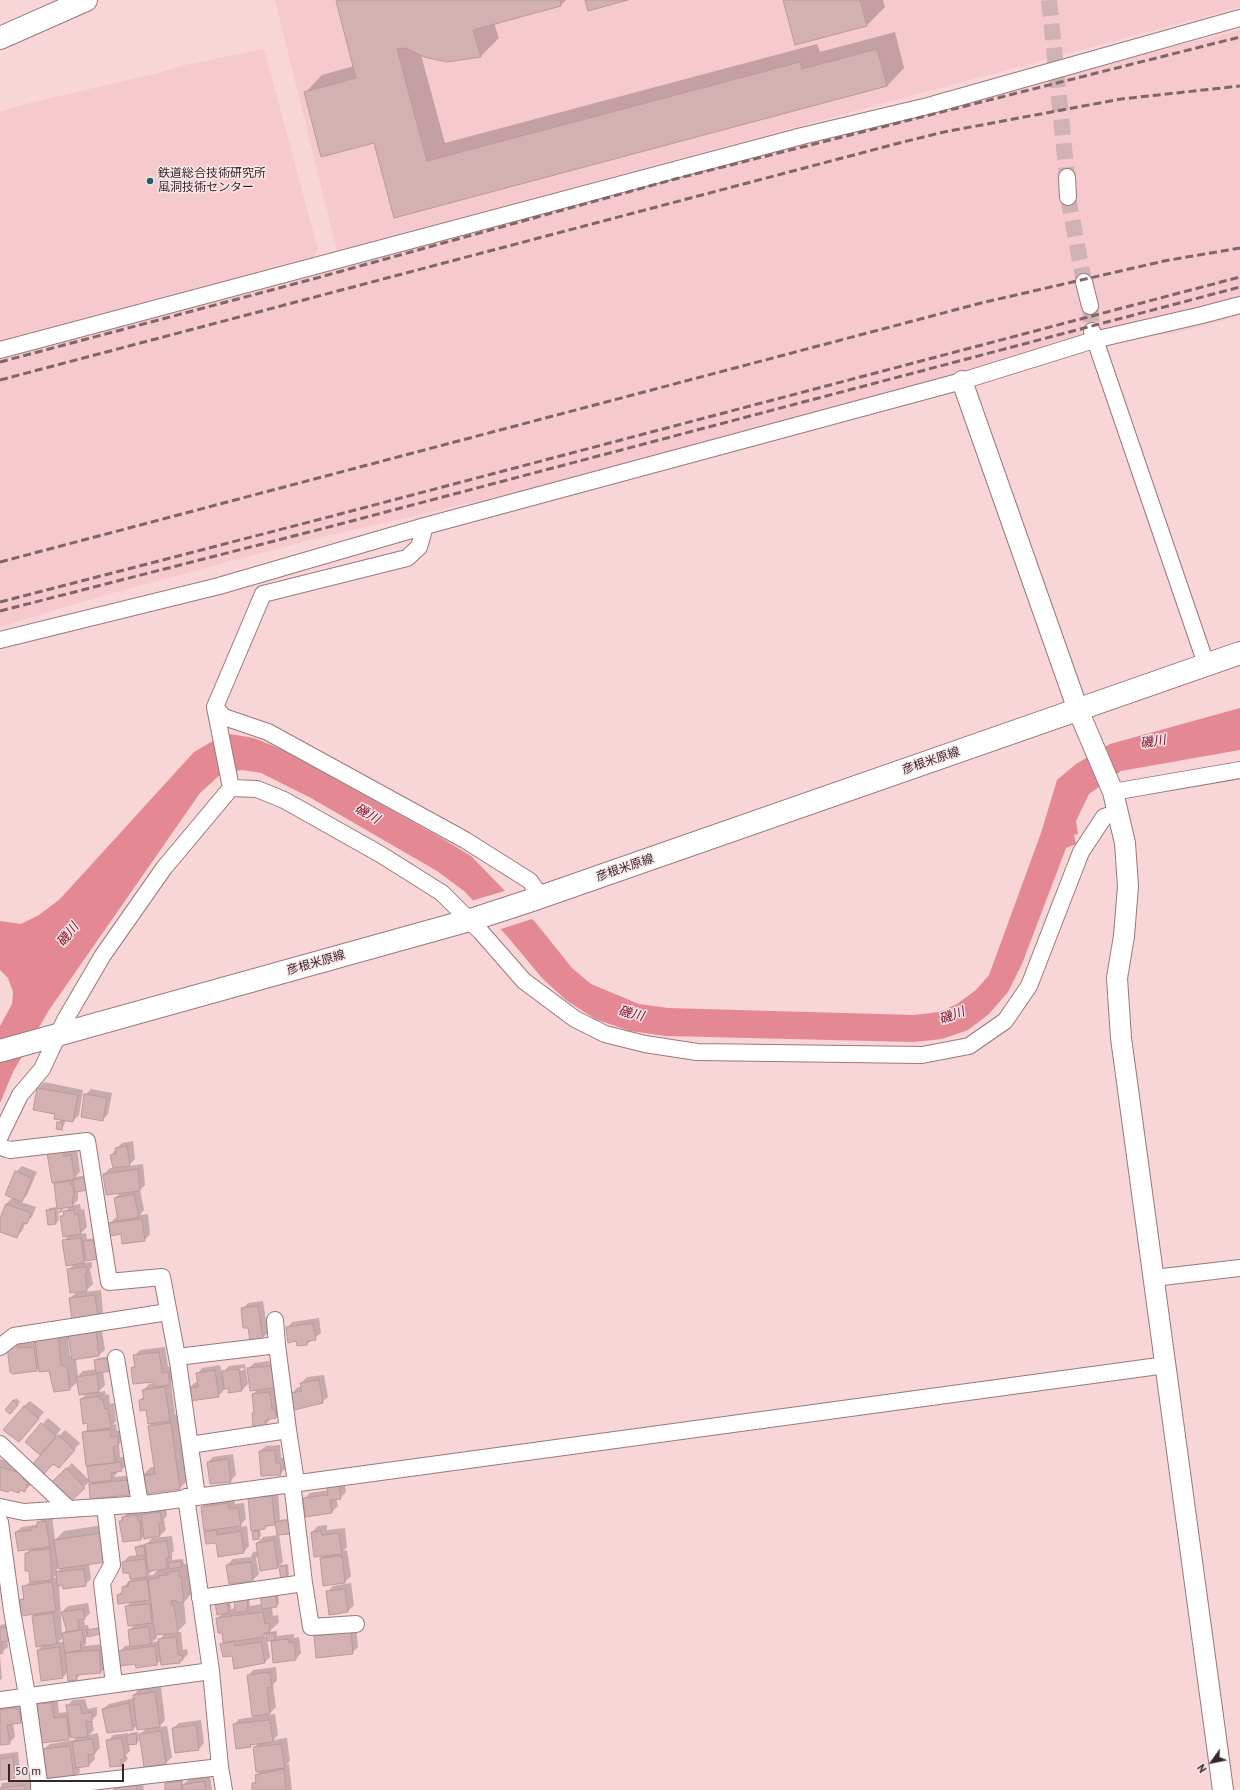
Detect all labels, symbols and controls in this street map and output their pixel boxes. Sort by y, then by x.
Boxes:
place label: 鉄道総合技術研究所 風洞技術センター [158,167,266,195]
marker: 鉄道総合技術研究所 風洞技術センター [145,176,155,186]
water label: 磯川 [1139,732,1167,752]
street label: 彦根米原線 [900,744,962,778]
water label: 磯川 [352,801,382,827]
street label: 彦根米原線 [594,851,656,885]
water label: 磯川 [54,920,82,950]
street label: 彦根米原線 [285,948,347,978]
water label: 磯川 [616,1003,646,1025]
water label: 磯川 [937,1004,967,1028]
north arrow [1192,1742,1232,1782]
scale bar [10,1756,126,1782]
text: N [1194,1762,1210,1775]
text: 50 m [15,1763,41,1778]

